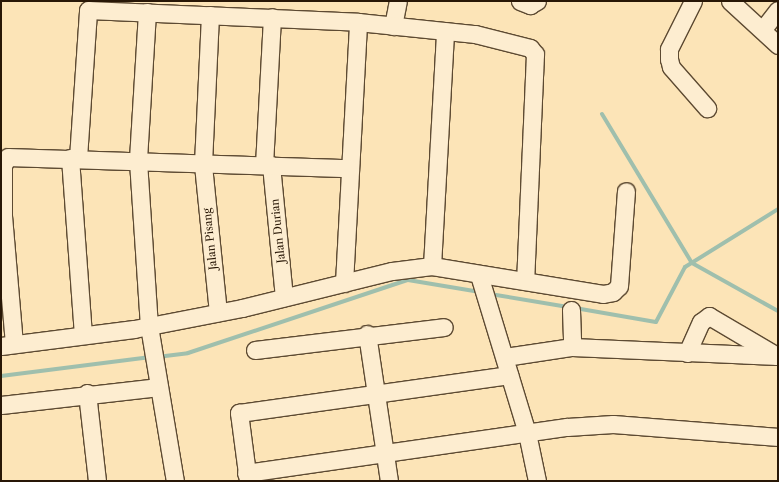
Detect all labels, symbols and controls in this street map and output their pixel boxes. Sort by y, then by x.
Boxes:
street label: Jalan Durian [268,198,288,264]
street label: Jalan Pisang [200,207,220,271]

